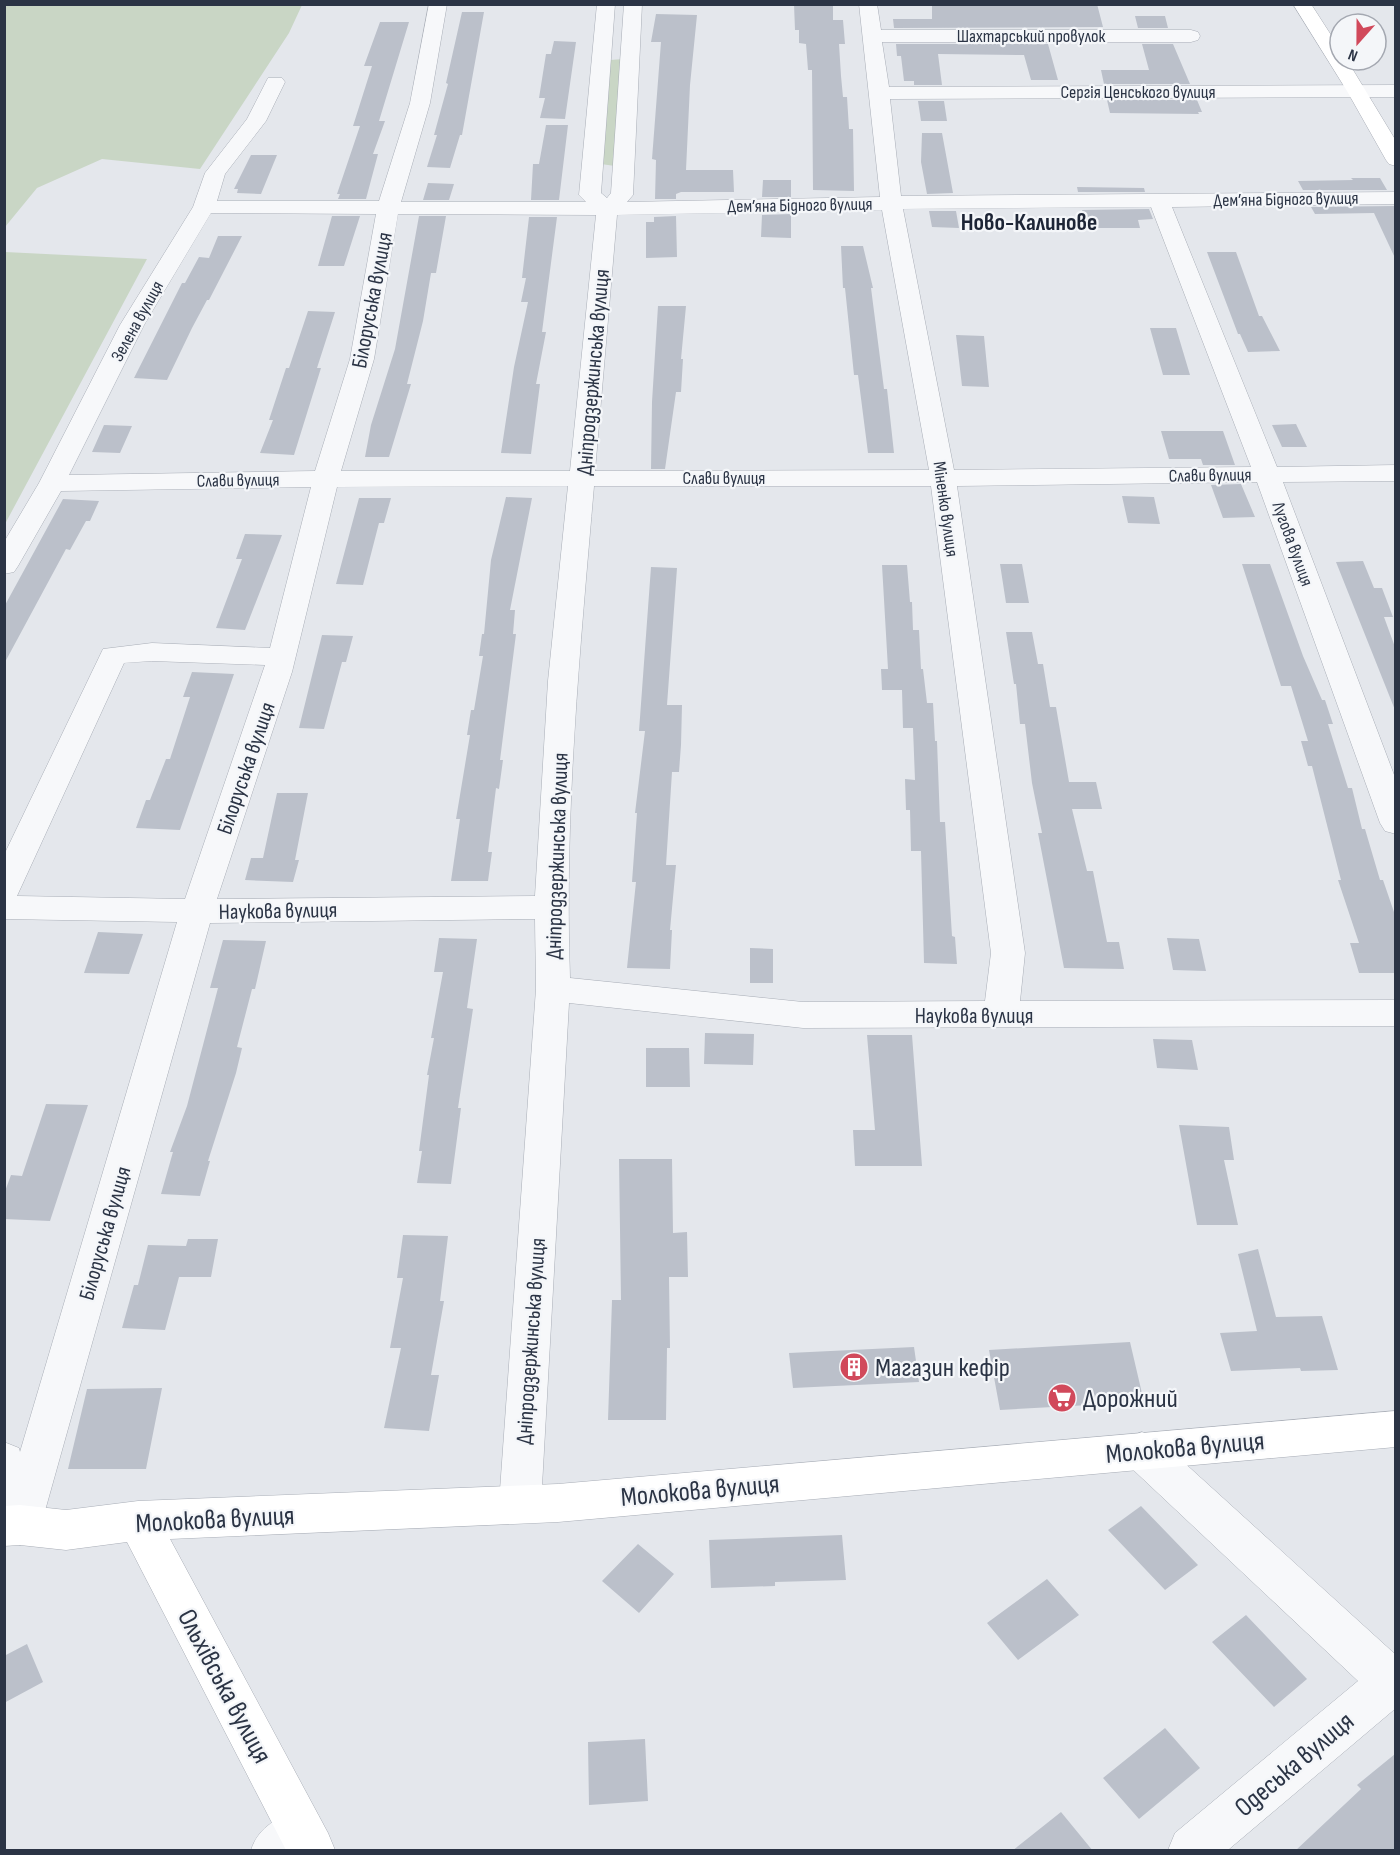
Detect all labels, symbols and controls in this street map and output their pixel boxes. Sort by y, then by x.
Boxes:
north arrow [1328,12,1388,72]
street label: Шахтарський провулок [957,26,1105,47]
text: N [1346,44,1361,65]
street label: Сергія Ценського вулиця [1060,82,1216,103]
street label: Дем’яна Бідного вулиця [1213,188,1359,211]
street label: Дем’яна Бідного вулиця [727,194,873,217]
district label: Ново-Калинове [961,208,1097,237]
street label: Білоруська вулиця [346,230,399,371]
street label: Дніпродзержинська вулиця [571,268,616,476]
street label: Зелена вулиця [107,277,168,365]
street label: Міненко вулиця [928,460,963,558]
street label: Слави вулиця [1168,464,1252,487]
street label: Слави вулиця [683,468,765,489]
street label: Слави вулиця [196,469,280,492]
street label: Лугова вулиця [1267,498,1317,589]
street label: Білоруська вулиця [211,699,282,838]
street label: Дніпродзержинська вулиця [540,752,575,960]
street label: Наукова вулиця [218,897,338,926]
street label: Наукова вулиця [915,1003,1033,1030]
street label: Білоруська вулиця [73,1163,137,1303]
street label: Дніпродзержинська вулиця [511,1237,552,1445]
building icon: Магазин кефір [838,1351,870,1383]
place label: Магазин кефір [875,1352,1010,1384]
supermarket icon: Дорожний [1046,1382,1078,1414]
place label: Дорожний [1083,1383,1178,1415]
street label: Молокова вулиця [1104,1425,1266,1471]
street label: Молокова вулиця [619,1468,781,1514]
street label: Молокова вулиця [135,1500,295,1540]
street label: Ольхівська вулиця [170,1604,278,1769]
street label: Одеська вулиця [1229,1706,1361,1824]

